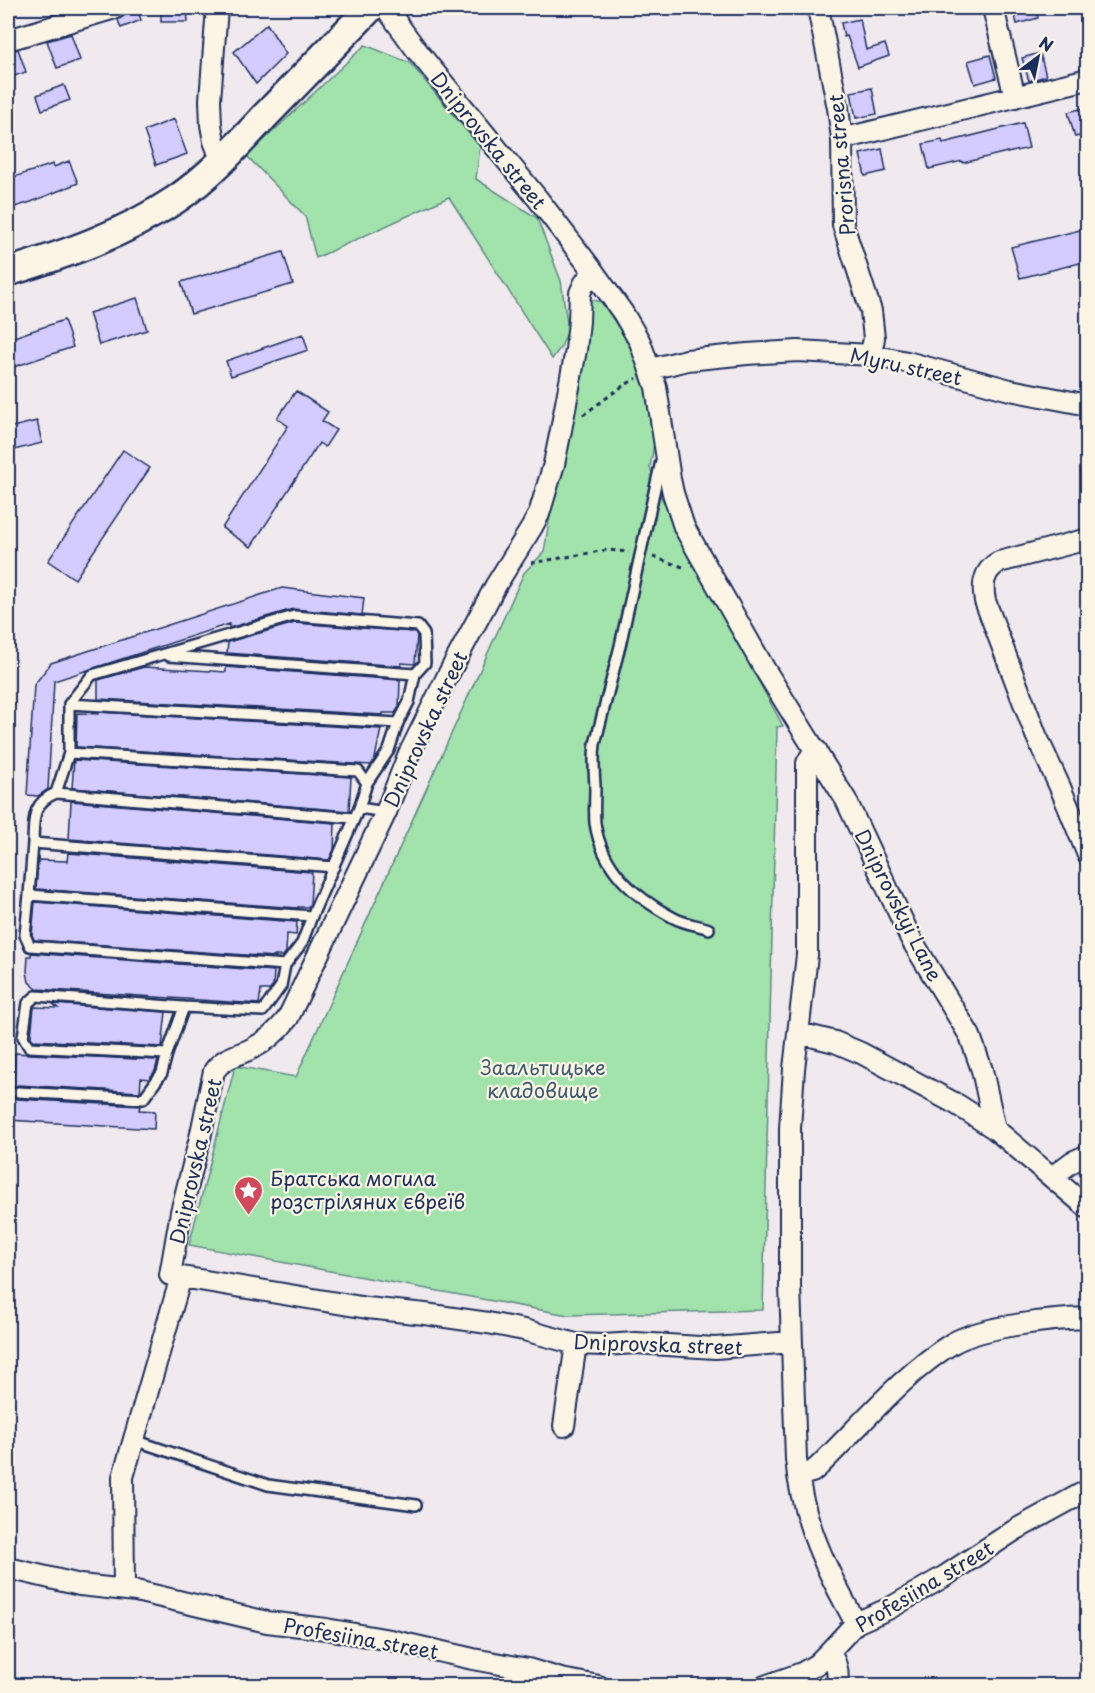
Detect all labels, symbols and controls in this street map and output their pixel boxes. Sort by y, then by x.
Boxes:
north arrow [1008,27,1068,87]
text: N [1035,30,1058,57]
street label: Dniprovska street [424,65,554,215]
street label: Prorisna street [820,93,862,237]
street label: Myru street [847,340,965,392]
street label: Dniprovska street [376,646,474,812]
street label: Dniprovskyi Lane [848,824,950,986]
park label: Заальтицьке кладовище [480,1052,606,1105]
street label: Dniprovska street [161,1075,229,1247]
place label: Братська могила розстріляних євреїв [270,1163,465,1216]
place icon: Братська могила розстріляних євреїв [233,1174,265,1216]
street label: Dniprovska street [573,1326,743,1362]
street label: Profesiina street [849,1533,999,1639]
street label: Profesiina street [281,1610,441,1666]

